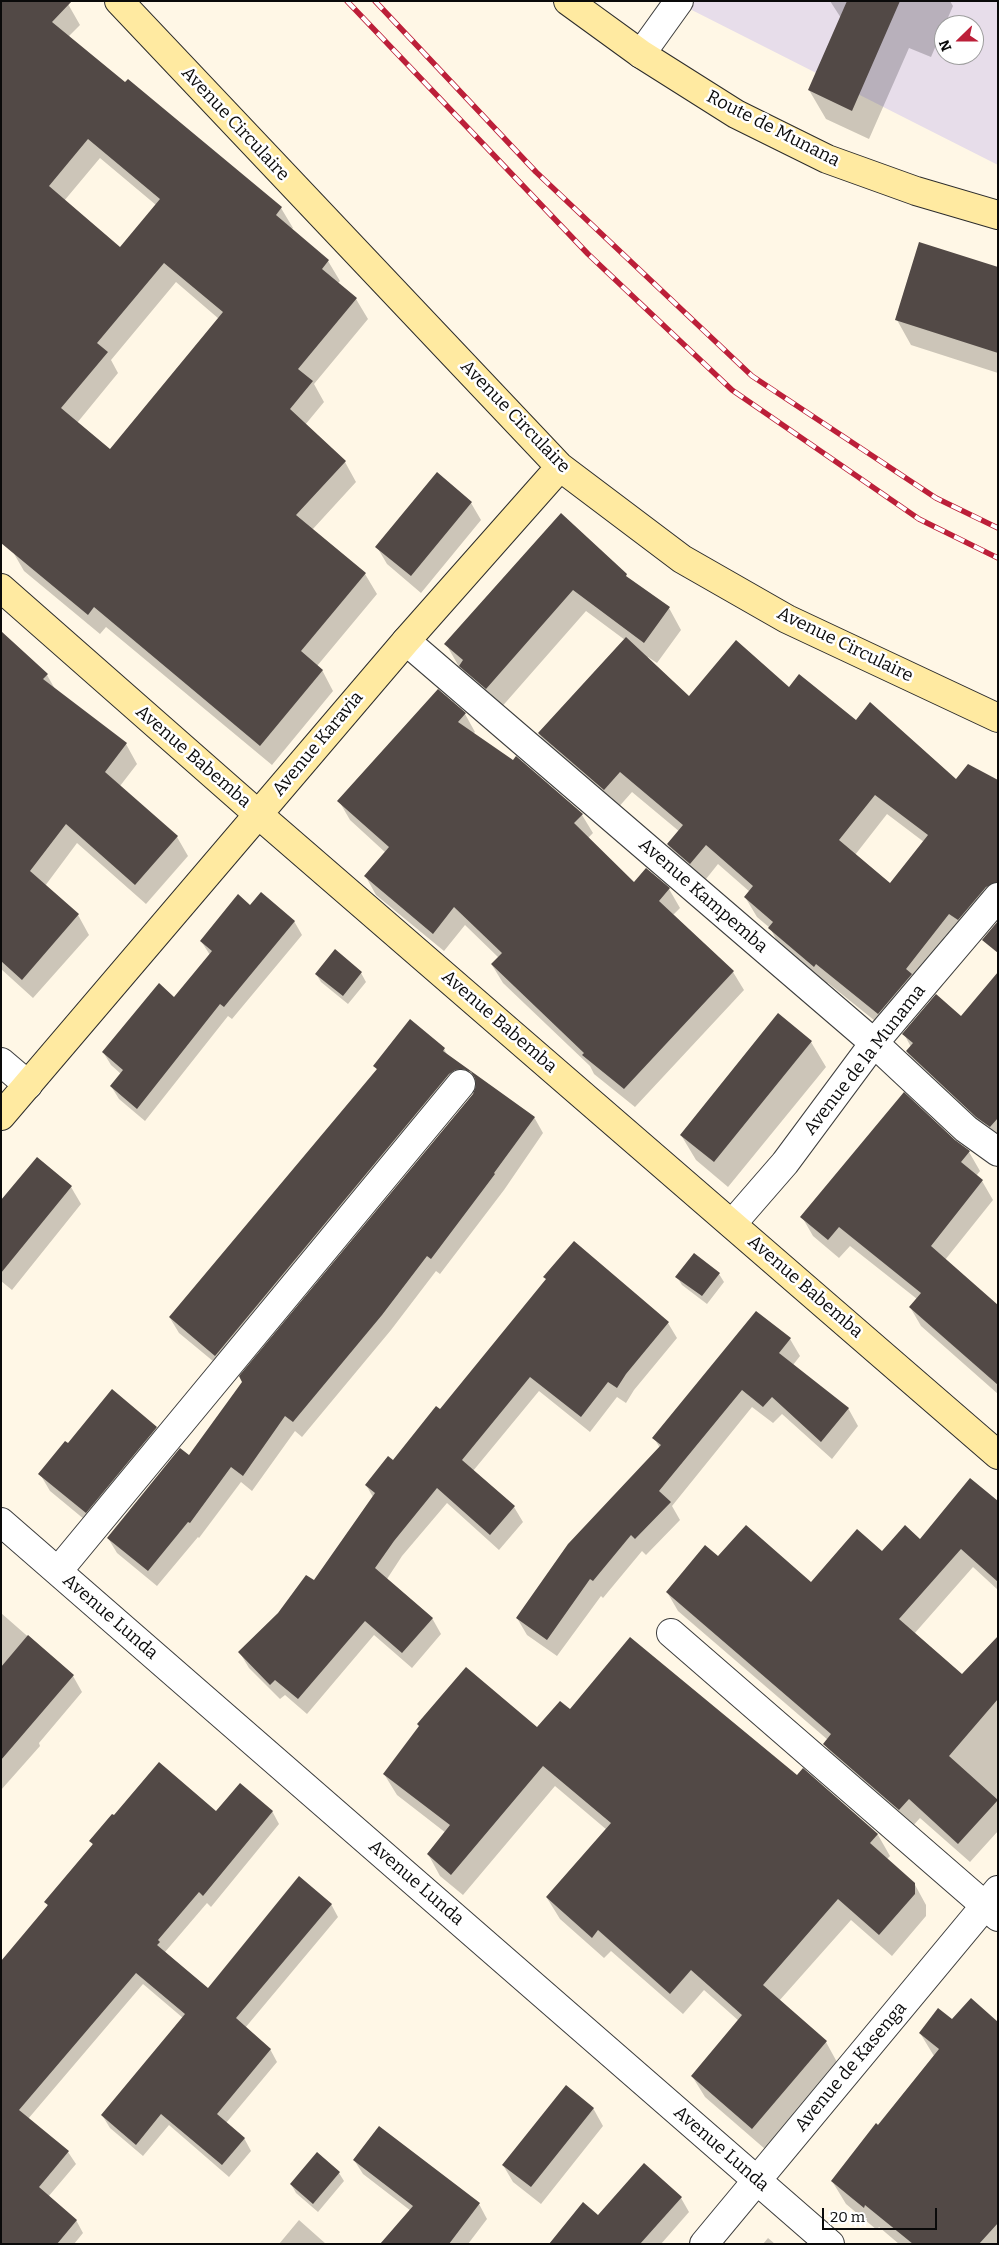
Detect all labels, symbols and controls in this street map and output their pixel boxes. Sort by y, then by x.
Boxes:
north arrow [934,15,984,65]
text: N [936,37,955,54]
street label: Avenue Circulaire [176,62,294,186]
street label: Route de Munana [703,86,843,172]
street label: Avenue Circulaire [456,356,574,478]
street label: Avenue Circulaire [774,603,916,687]
street label: Avenue Karavia [268,687,368,801]
street label: Avenue Babemba [131,701,255,813]
street label: Avenue Kampemba [634,834,772,958]
street label: Avenue Babemba [437,966,561,1078]
street label: Avenue de la Munama [800,981,930,1139]
street label: Avenue Babemba [743,1231,867,1343]
street label: Avenue Lunda [58,1570,162,1664]
street label: Avenue Lunda [364,1836,468,1930]
street label: Avenue de Kasenga [791,1998,911,2136]
street label: Avenue Lunda [669,2102,773,2196]
scale bar [824,2198,939,2230]
text: 20 m [830,2208,865,2226]

